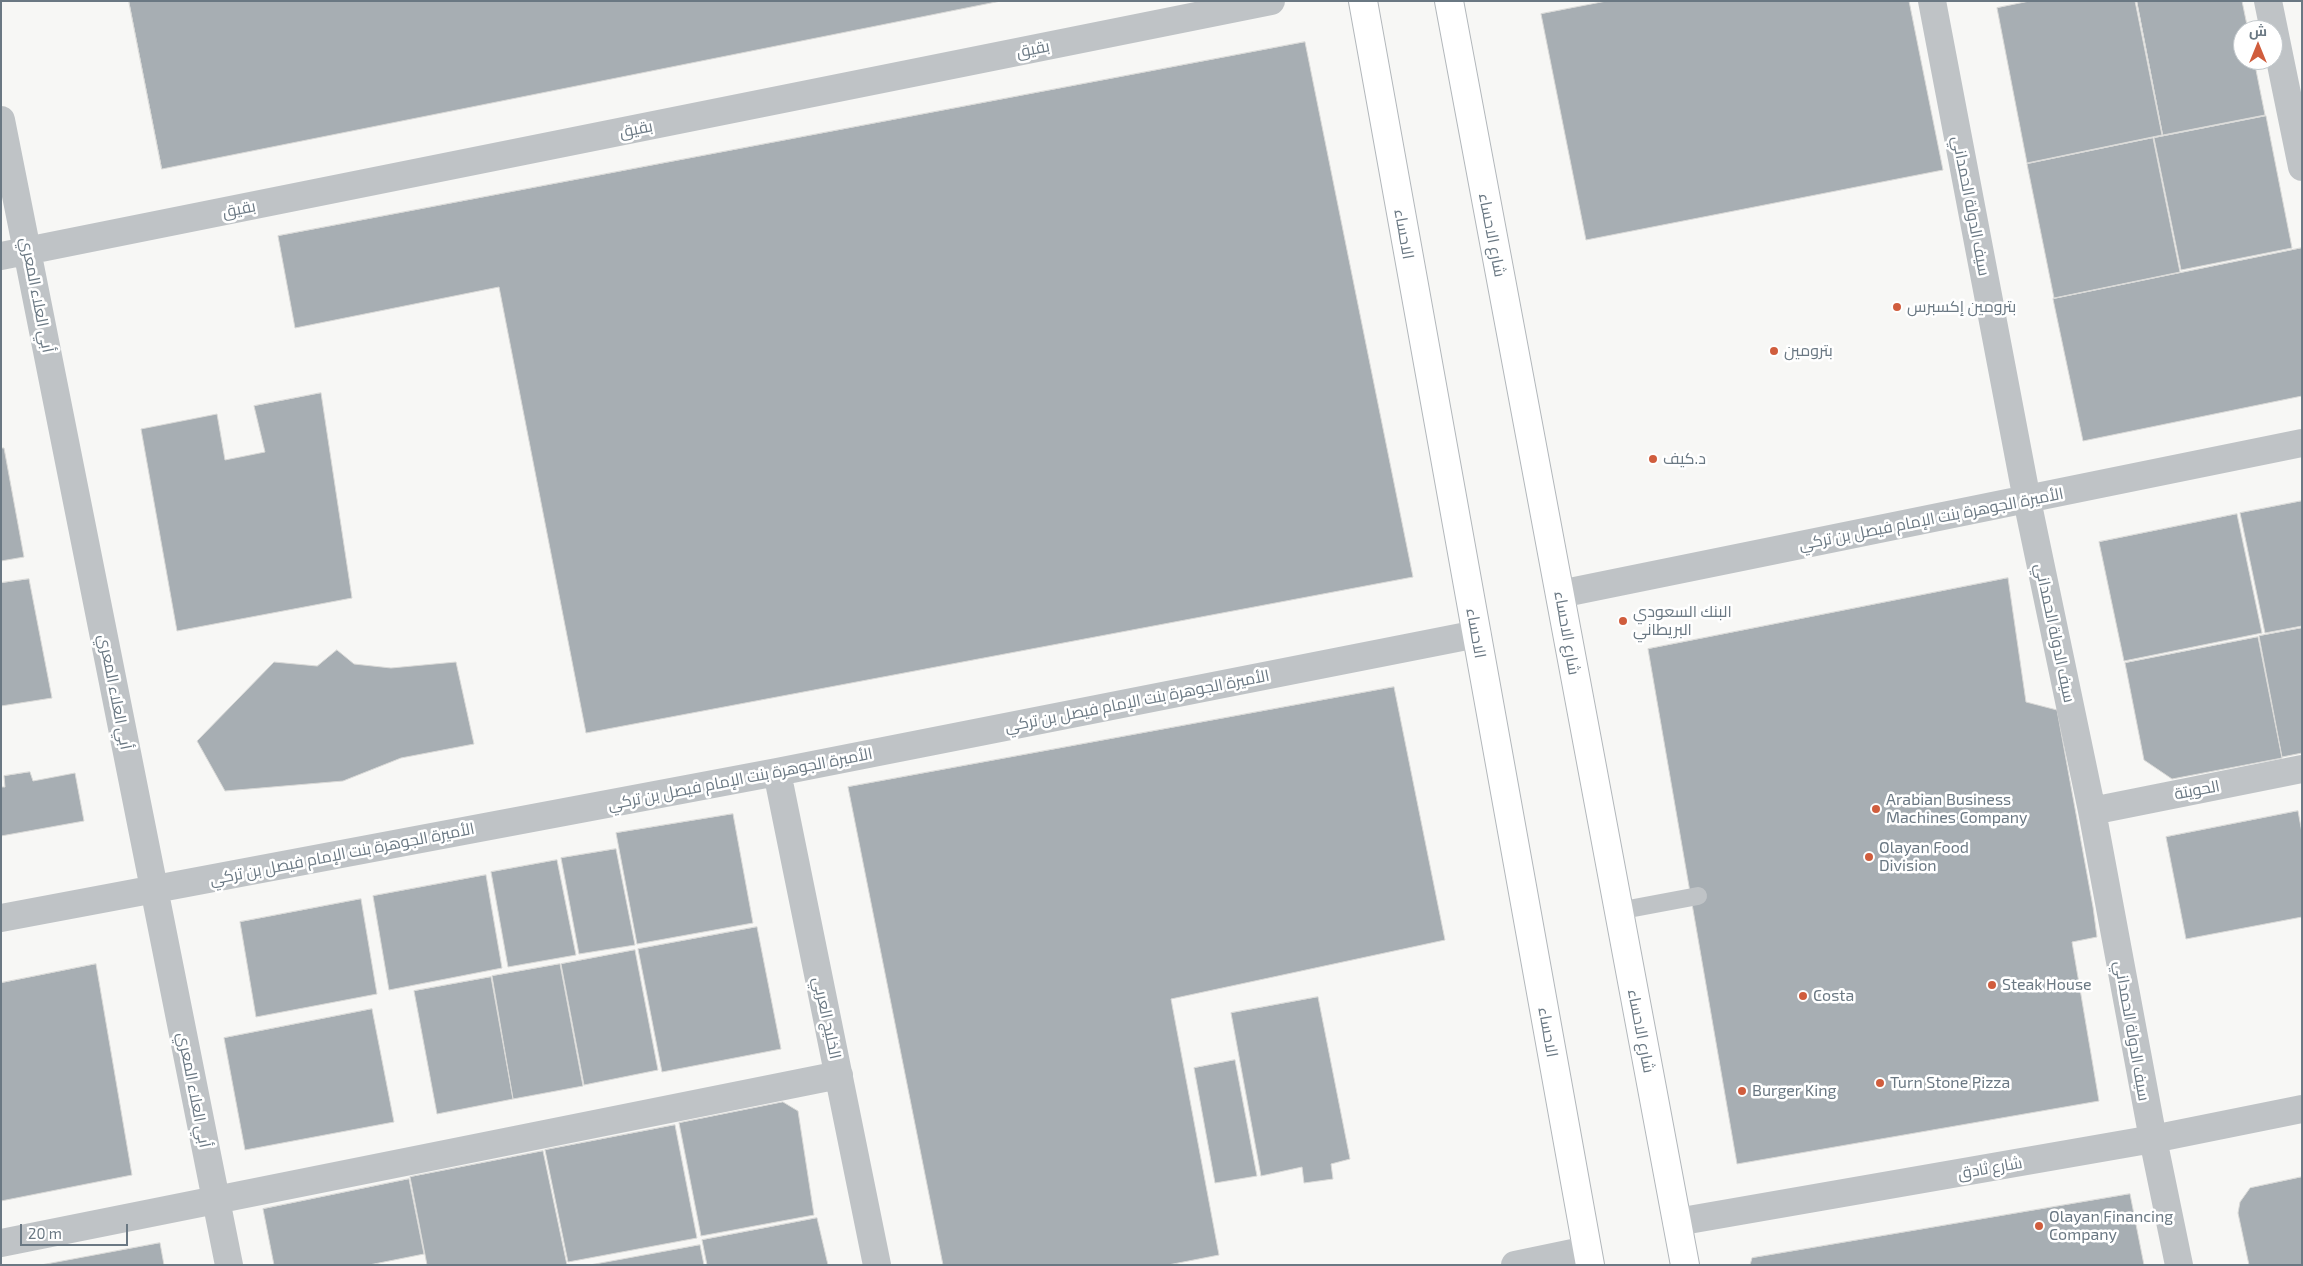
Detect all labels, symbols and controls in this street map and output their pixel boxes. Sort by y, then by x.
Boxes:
north arrow [2233,20,2283,70]
text: ش [2249,22,2267,39]
street label: بقيق [1015,36,1051,62]
street label: بقيق [618,116,654,142]
street label: سيف الدولة الحمداني [1948,134,1994,278]
street label: شارع الاحساء [1474,191,1510,279]
street label: بقيق [221,196,257,222]
street label: الاحساء [1390,207,1418,261]
street label: أبي العلاء المعري [16,236,58,354]
place label: بترومين إكسبرس [1907,297,2016,317]
marker: بترومين إكسبرس [1891,301,1903,313]
place label: بترومين [1784,341,1833,361]
marker: بترومين [1768,345,1780,357]
place label: د.كيف [1663,449,1706,469]
marker: د.كيف [1647,453,1659,465]
street label: الأميرة الجوهرة بنت الإمام فيصل بن تركي [1797,484,2065,554]
street label: سيف الدولة الحمداني [2031,562,2079,704]
street label: شارع الاحساء [1550,589,1584,677]
place label: البنك السعودي البريطاني [1633,602,1732,640]
street label: الاحساء [1462,606,1490,660]
marker: البنك السعودي البريطاني [1617,615,1629,627]
street label: أبي العلاء المعري [94,633,136,751]
street label: الأميرة الجوهرة بنت الإمام فيصل بن تركي [1003,666,1271,736]
street label: الأميرة الجوهرة بنت الإمام فيصل بن تركي [606,744,874,814]
street label: الحويتة [2173,776,2221,804]
place label: Arabian Business Machines Company [1886,790,2028,828]
marker: Arabian Business Machines Company [1870,803,1882,815]
street label: الأميرة الجوهرة بنت الإمام فيصل بن تركي [208,819,476,889]
place label: Olayan Food Division [1879,838,1969,876]
marker: Olayan Food Division [1863,851,1875,863]
street label: سيف الدولة الحمداني [2110,959,2154,1103]
street label: الخليج العربي [809,975,845,1061]
place label: Steak House [2002,975,2092,995]
marker: Steak House [1986,979,1998,991]
place label: Costa [1813,986,1854,1006]
street label: شارع الاحساء [1623,987,1659,1075]
marker: Costa [1797,990,1809,1002]
street label: الاحساء [1534,1005,1562,1059]
street label: أبي العلاء المعري [173,1031,215,1149]
place label: Turn Stone Pizza [1890,1073,2010,1093]
marker: Turn Stone Pizza [1874,1077,1886,1089]
place label: Burger King [1752,1081,1836,1101]
marker: Burger King [1736,1085,1748,1097]
street label: شارع ثادق [1956,1153,2024,1183]
place label: Olayan Financing Company [2049,1207,2173,1245]
scale bar [22,1214,130,1246]
marker: Olayan Financing Company [2033,1220,2045,1232]
text: 20 m [28,1224,62,1242]

